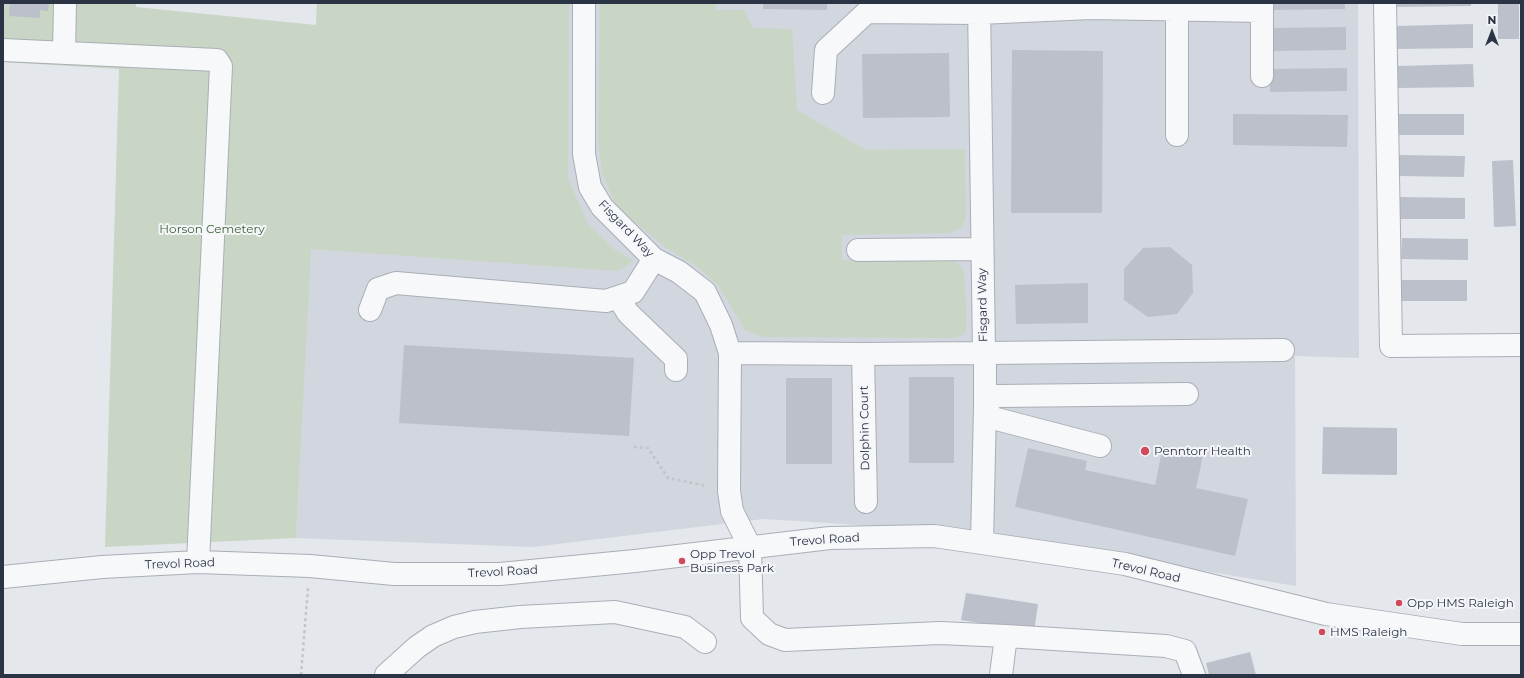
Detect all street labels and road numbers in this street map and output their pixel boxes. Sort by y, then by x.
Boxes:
street label: Fisgard Way [595,197,657,261]
street label: Fisgard Way [975,268,991,342]
street label: Dolphin Court [857,385,873,471]
street label: Trevol Road [790,530,860,550]
street label: Trevol Road [145,556,215,572]
street label: Trevol Road [1110,556,1182,586]
street label: Trevol Road [468,563,538,581]

